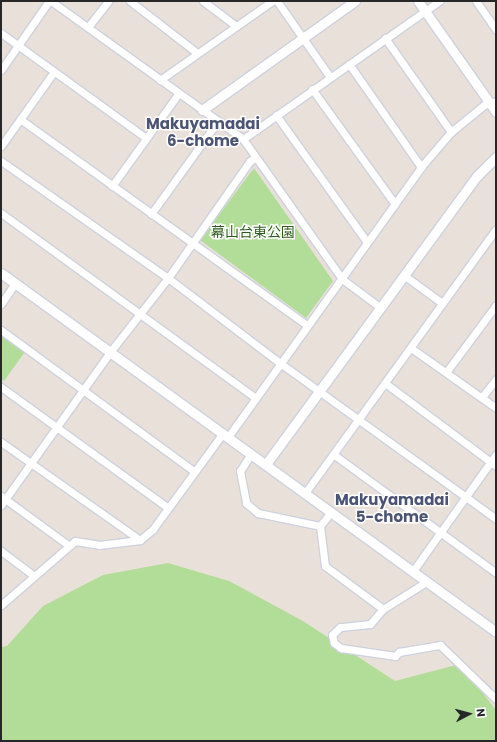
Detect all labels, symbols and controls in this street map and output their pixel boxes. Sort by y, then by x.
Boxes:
district label: Makuyamadai 6-chome [146,114,260,149]
park label: 幕山台東公園 [211,224,295,240]
district label: Makuyamadai 5-chome [335,490,449,525]
north arrow [449,694,489,734]
text: N [473,708,489,718]

